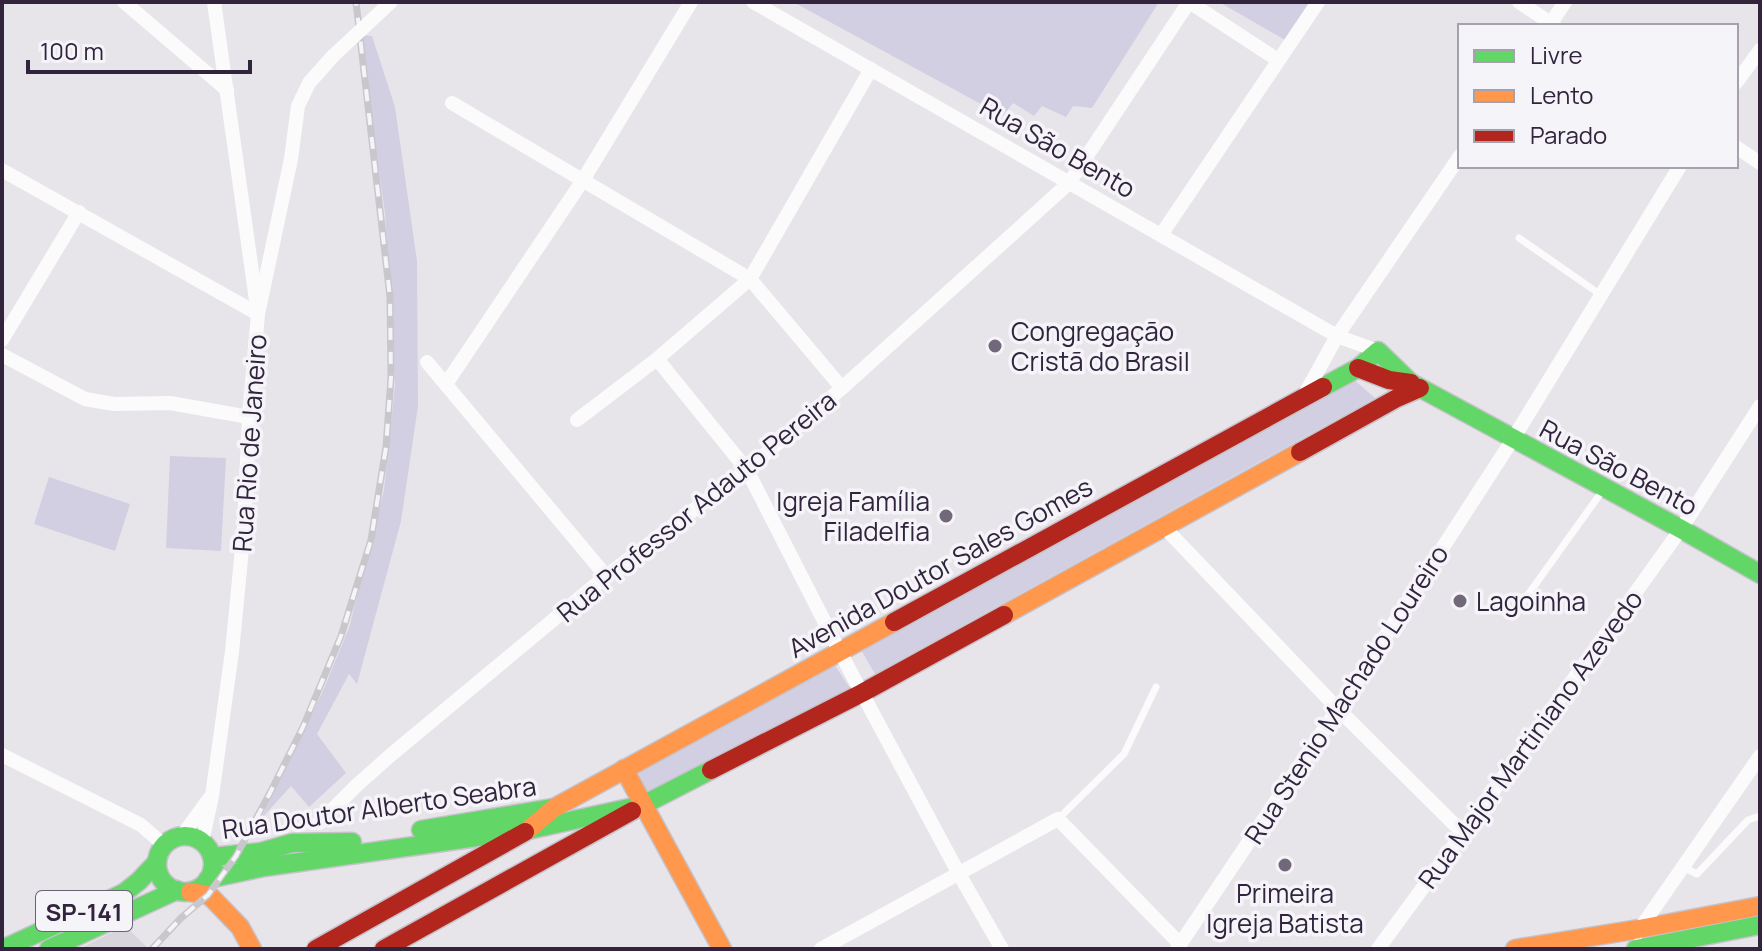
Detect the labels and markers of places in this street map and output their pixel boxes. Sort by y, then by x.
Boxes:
place label: Congregação Cristã do Brasil [1011,313,1190,379]
marker: Congregação Cristã do Brasil [986,337,1004,355]
place label: Igreja Família Filadelfia [776,483,930,549]
marker: Igreja Família Filadelfia [937,507,955,525]
place label: Lagoinha [1476,583,1586,619]
marker: Lagoinha [1451,592,1469,610]
marker: Primeira Igreja Batista [1276,856,1294,874]
place label: Primeira Igreja Batista [1206,875,1364,941]

